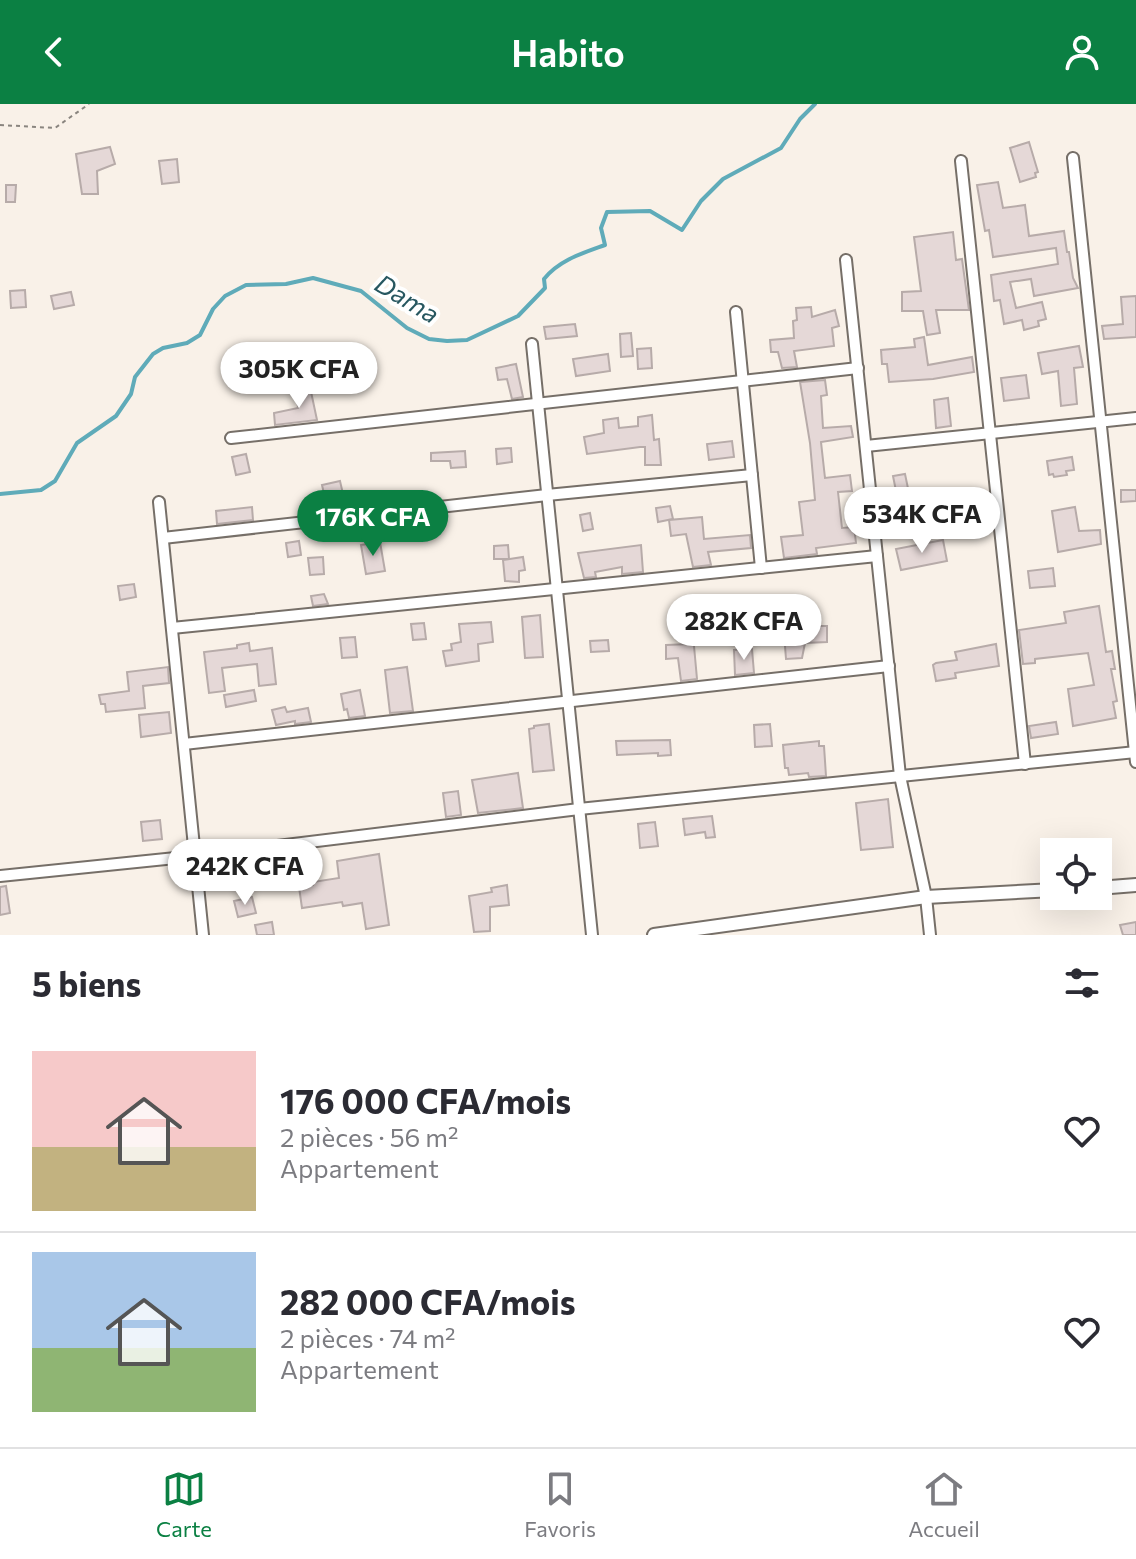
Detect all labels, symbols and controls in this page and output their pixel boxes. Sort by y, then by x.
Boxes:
icon: back [32,30,76,74]
text: Habito [511,30,625,74]
icon: person [1060,30,1104,74]
water label: Dama [370,267,445,329]
pin: 305K CFA [216,342,382,410]
text: 305K CFA [238,352,360,383]
pin: 534K CFA [839,487,1005,555]
pin: 176K CFA [290,490,456,558]
text: 534K CFA [862,497,982,528]
text: 176K CFA [315,500,431,531]
pin: 282K CFA [661,594,827,662]
text: 282K CFA [685,604,803,635]
map controls [1040,838,1112,910]
button: locate [1040,838,1112,910]
pin: 242K CFA [162,839,328,907]
text: 242K CFA [186,849,304,880]
icon: filters [1060,961,1104,1005]
text: 5 biens [32,962,141,1004]
text: 176 000 CFA/mois [280,1079,571,1121]
icon: home [96,1083,192,1179]
icon: heart [1060,1109,1104,1153]
text: 2 pièces · 56 m² [280,1121,459,1152]
text: Appartement [280,1152,439,1183]
text: 282 000 CFA/mois [280,1280,576,1322]
icon: home [96,1284,192,1380]
icon: heart [1060,1310,1104,1354]
text: 2 pièces · 74 m² [280,1322,456,1353]
text: Appartement [280,1353,439,1384]
tab: Carte [156,1467,212,1542]
tab: Favoris [524,1467,596,1542]
tab: Accueil [908,1467,980,1542]

